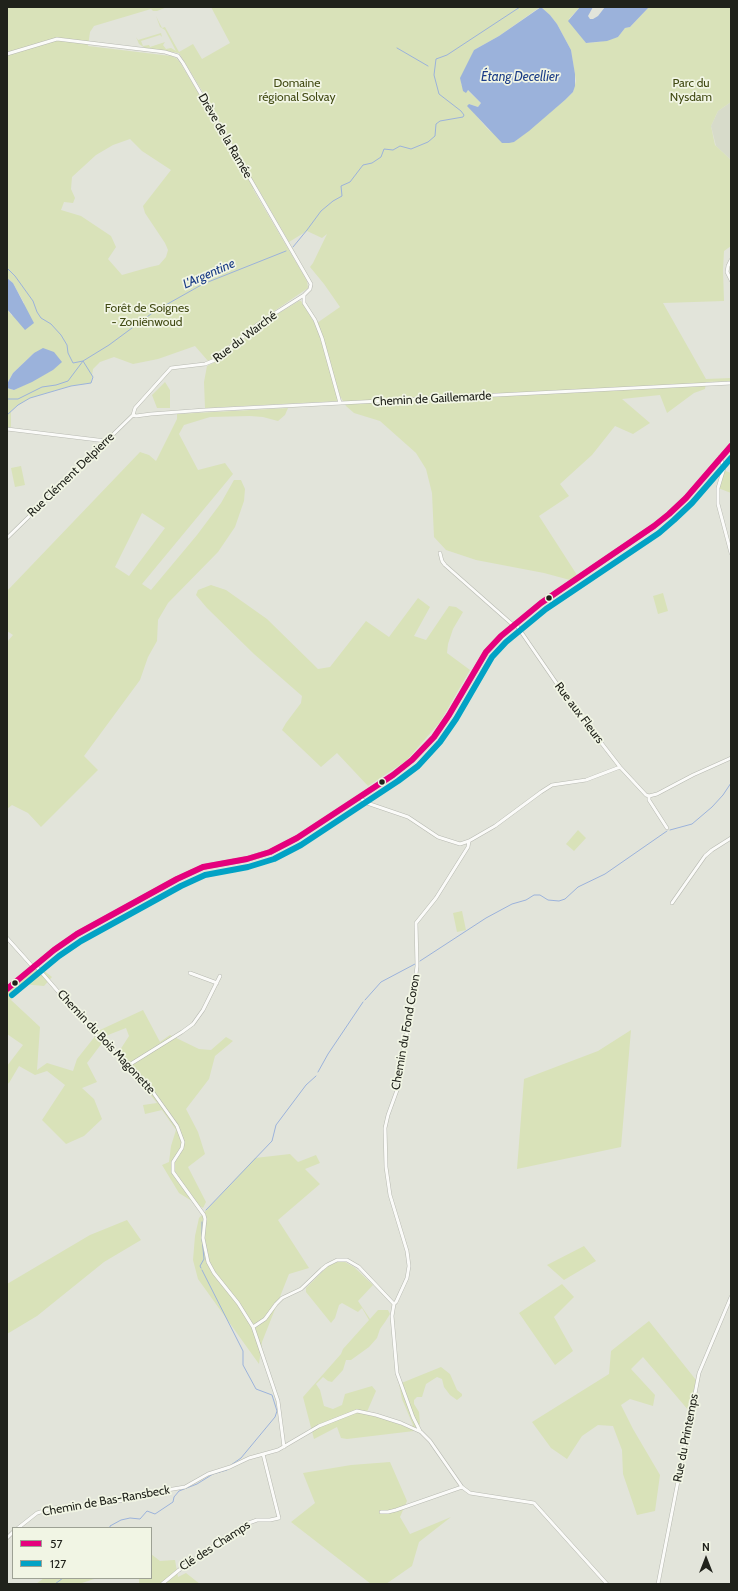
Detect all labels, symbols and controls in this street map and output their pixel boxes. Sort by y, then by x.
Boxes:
water label: Étang Decellier [481,69,559,85]
park label: Domaine régional Solvay [259,76,335,104]
park label: Parc du Nysdam [670,76,712,104]
street label: Drève de la Ramée [195,91,255,181]
water label: L'Argentine [181,256,237,292]
park label: Forêt de Soignes - Zoniënwoud [105,301,189,329]
street label: Rue du Warché [210,308,280,366]
street label: Chemin de Gaillemarde [372,389,492,409]
street label: Rue Clément Delpierre [25,430,117,520]
unlabelled marker [544,593,554,603]
street label: Rue aux Fleurs [551,680,607,746]
unlabelled marker [377,777,387,787]
street label: Chemin du Fond Coron [389,973,423,1091]
unlabelled marker [10,978,20,988]
street label: Chemin du Bois Magonette [54,987,158,1097]
street label: Rue du Printemps [670,1393,702,1483]
street label: Chemin de Bas-Ransbeck [41,1483,171,1519]
street label: Clé des Champs [177,1518,253,1574]
legend [12,1527,152,1579]
text: 57 [50,1536,63,1551]
north arrow [686,1539,726,1579]
text: N [702,1540,710,1554]
text: 127 [50,1556,66,1571]

